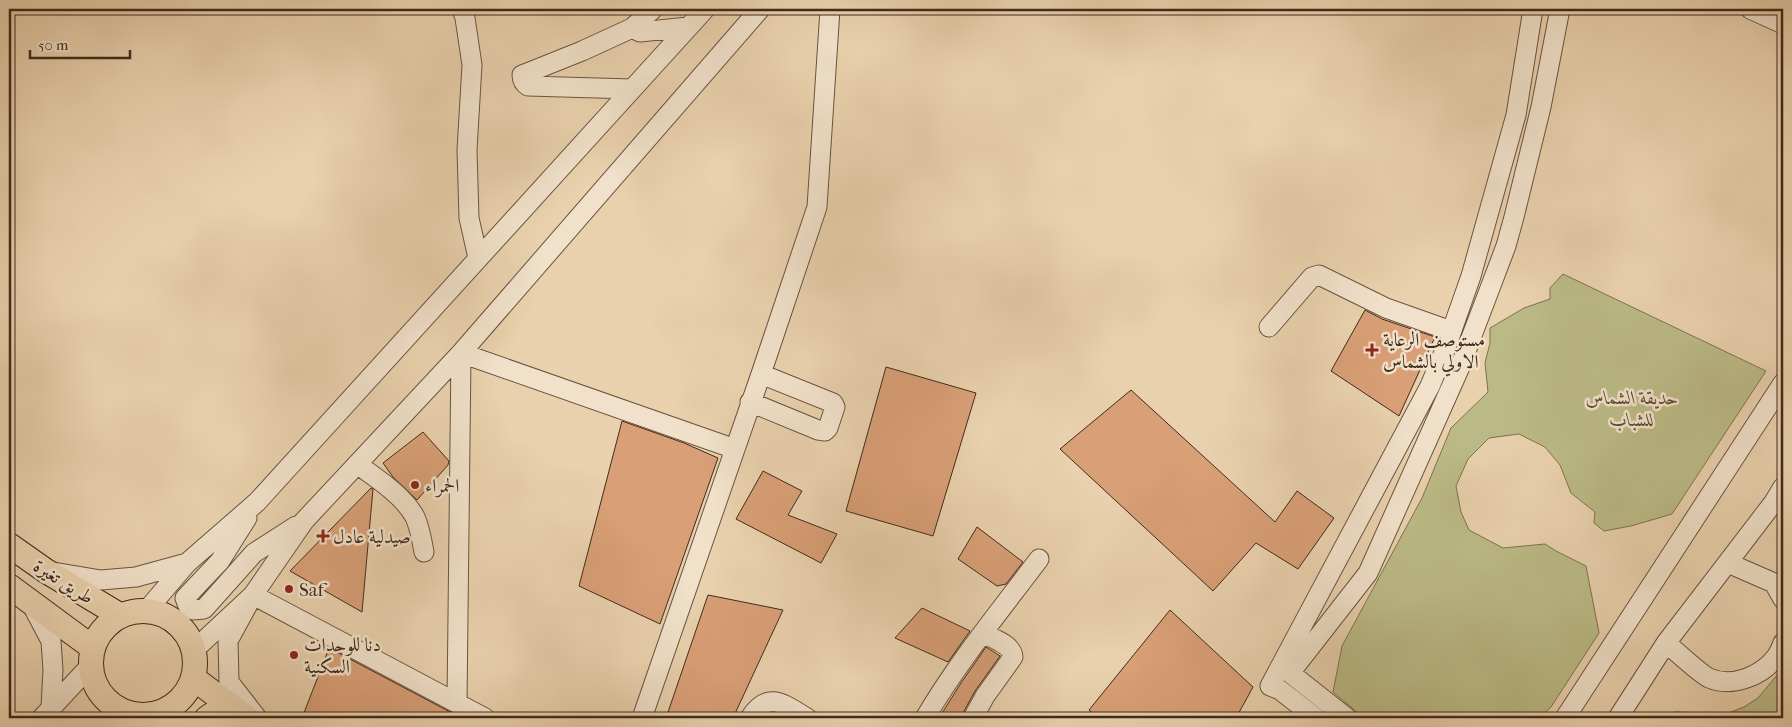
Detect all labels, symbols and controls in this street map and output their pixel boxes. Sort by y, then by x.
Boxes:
scale bar [30,28,130,60]
text: 50 m [38,36,69,54]
place label: مستوصف الرعاية الاولي بالشماس [1383,329,1485,377]
marker: مستوصف الرعاية الاولي بالشماس [1365,343,1379,357]
park label: حديقة الشماس للشباب [1586,387,1678,431]
place label: الحمراء [425,475,459,498]
marker: الحمراء [409,479,421,491]
place label: صيدلية عادل [333,526,411,548]
marker: صيدلية عادل [317,530,329,542]
street label: طريق تغيرة [29,555,98,610]
place label: Saf [299,579,328,601]
marker: Saf [283,583,295,595]
place label: دنا للوحدات السكنية [304,634,381,678]
marker: دنا للوحدات السكنية [288,649,300,661]

